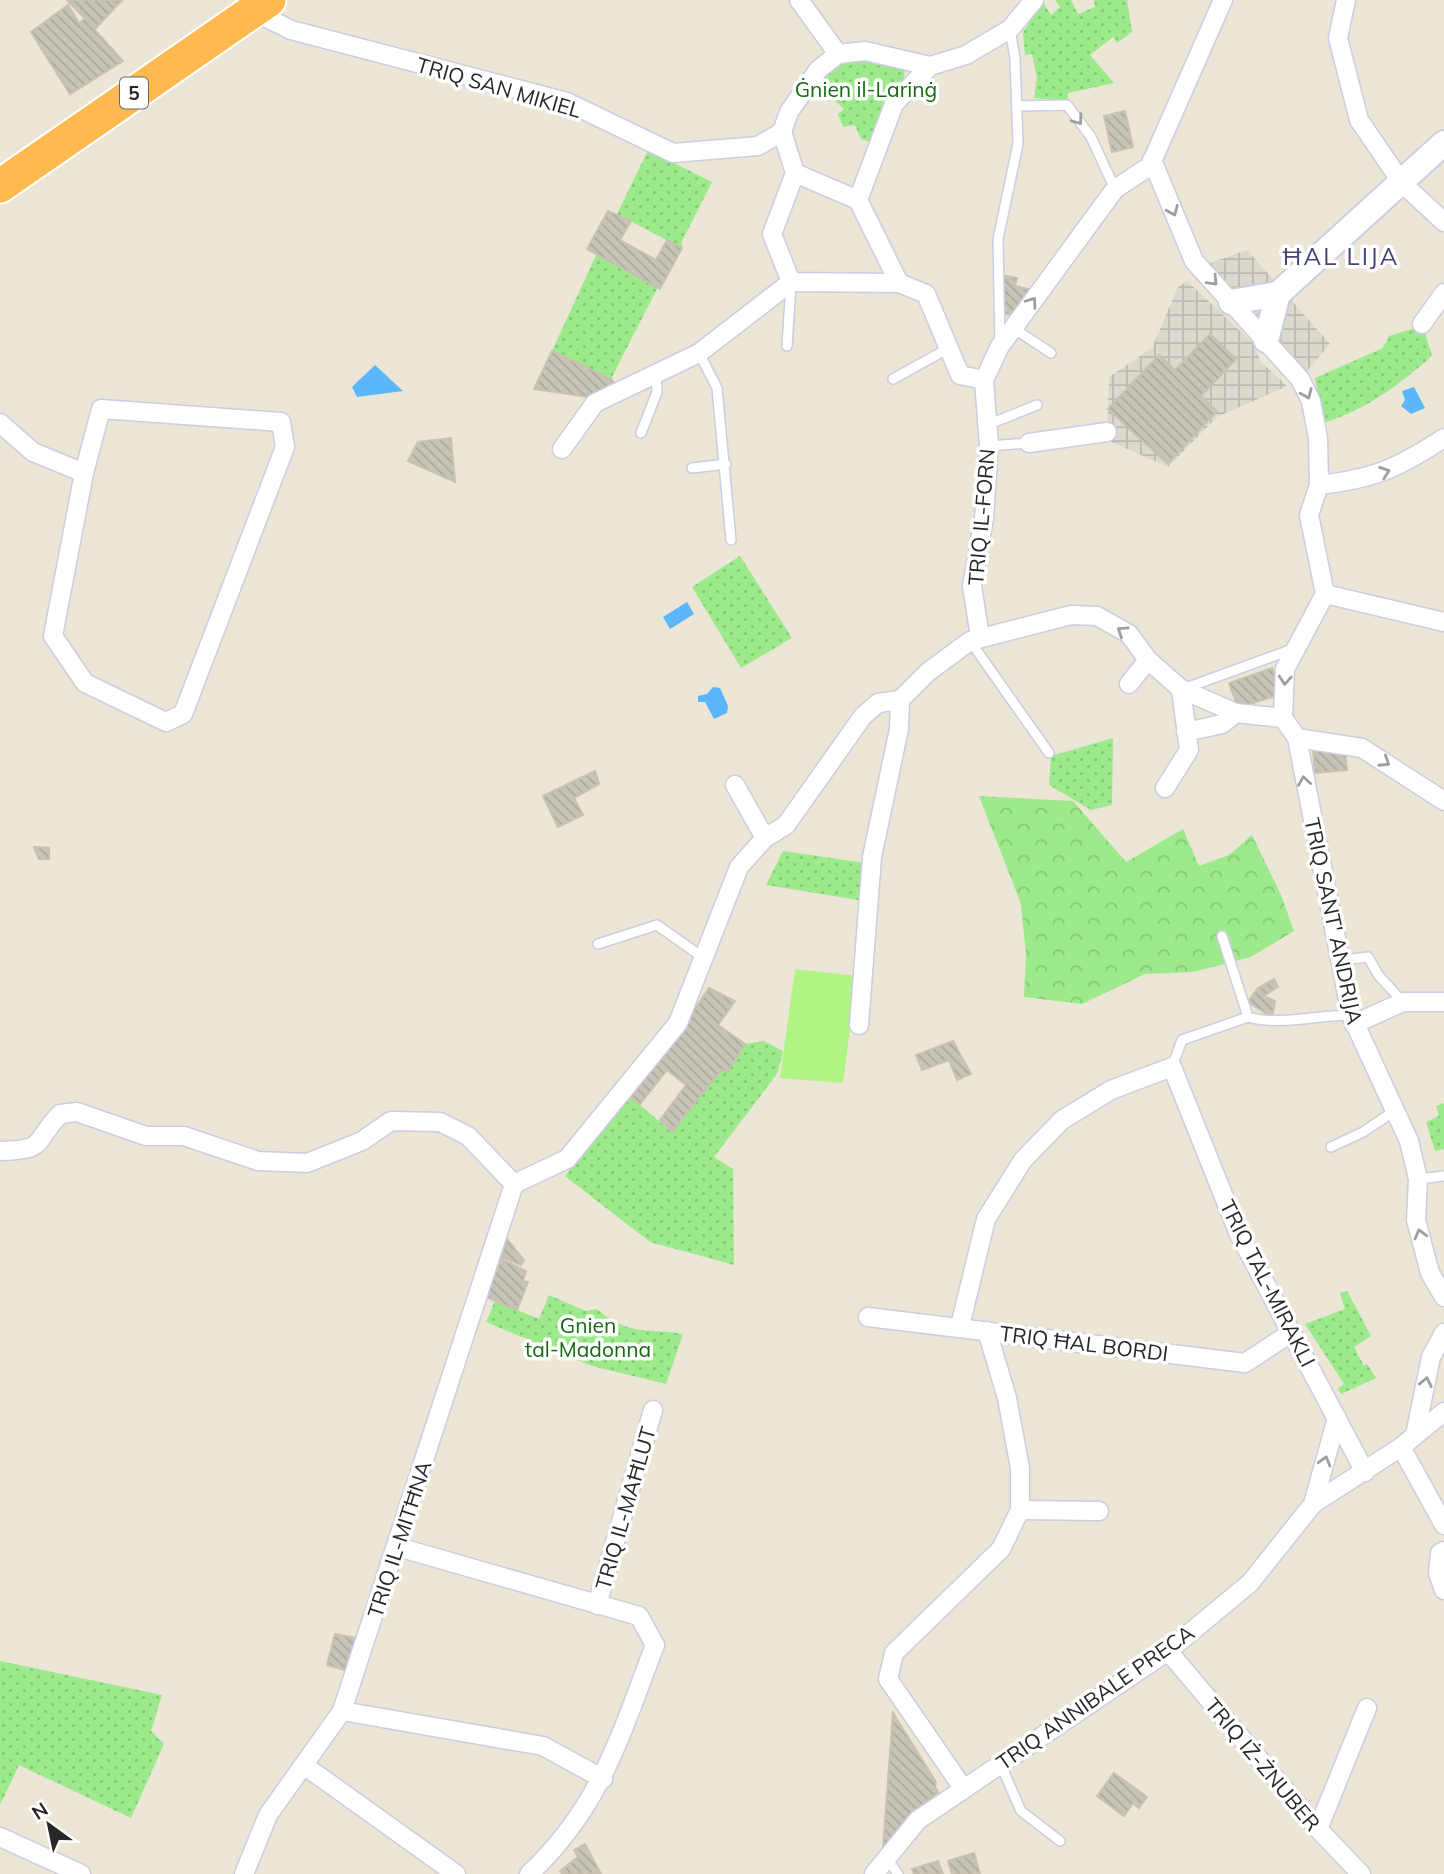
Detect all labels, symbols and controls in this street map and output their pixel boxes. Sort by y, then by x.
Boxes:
street label: TRIQ SAN MIKIEL [414,51,585,123]
park label: Ġnien il-Larinġ [795,76,937,102]
road number: 5 [120,78,148,108]
one-way arrow [1070,113,1083,125]
one-way arrow [1165,204,1179,216]
district label: ĦAL LIJA [1283,241,1399,271]
one-way arrow [1205,273,1217,286]
one-way arrow [1024,297,1036,310]
one-way arrow [1299,387,1313,399]
street label: TRIQ IL-FORN [962,447,1000,587]
one-way arrow [1379,466,1391,480]
one-way arrow [1117,627,1130,639]
one-way arrow [1278,675,1293,686]
one-way arrow [1377,754,1390,767]
one-way arrow [1297,775,1312,786]
street label: TRIQ SANT' ANDRIJA [1299,815,1369,1027]
street label: TRIQ TAL-MIRAKLI [1215,1195,1321,1371]
one-way arrow [1414,1228,1428,1240]
park label: Gnien tal-Madonna [525,1312,651,1362]
street label: TRIQ ĦAL BORDI [998,1320,1170,1366]
one-way arrow [1417,1376,1432,1388]
street label: TRIQ IL-MAĦLUT [589,1423,661,1593]
one-way arrow [1317,1455,1331,1467]
street label: TRIQ IL-MITĦNA [361,1457,437,1621]
street label: TRIQ ANNIBALE PRECA [991,1619,1199,1775]
street label: TRIQ IŻ-ŻNUBER [1200,1692,1326,1836]
north arrow [14,1790,84,1860]
text: N [27,1797,52,1825]

